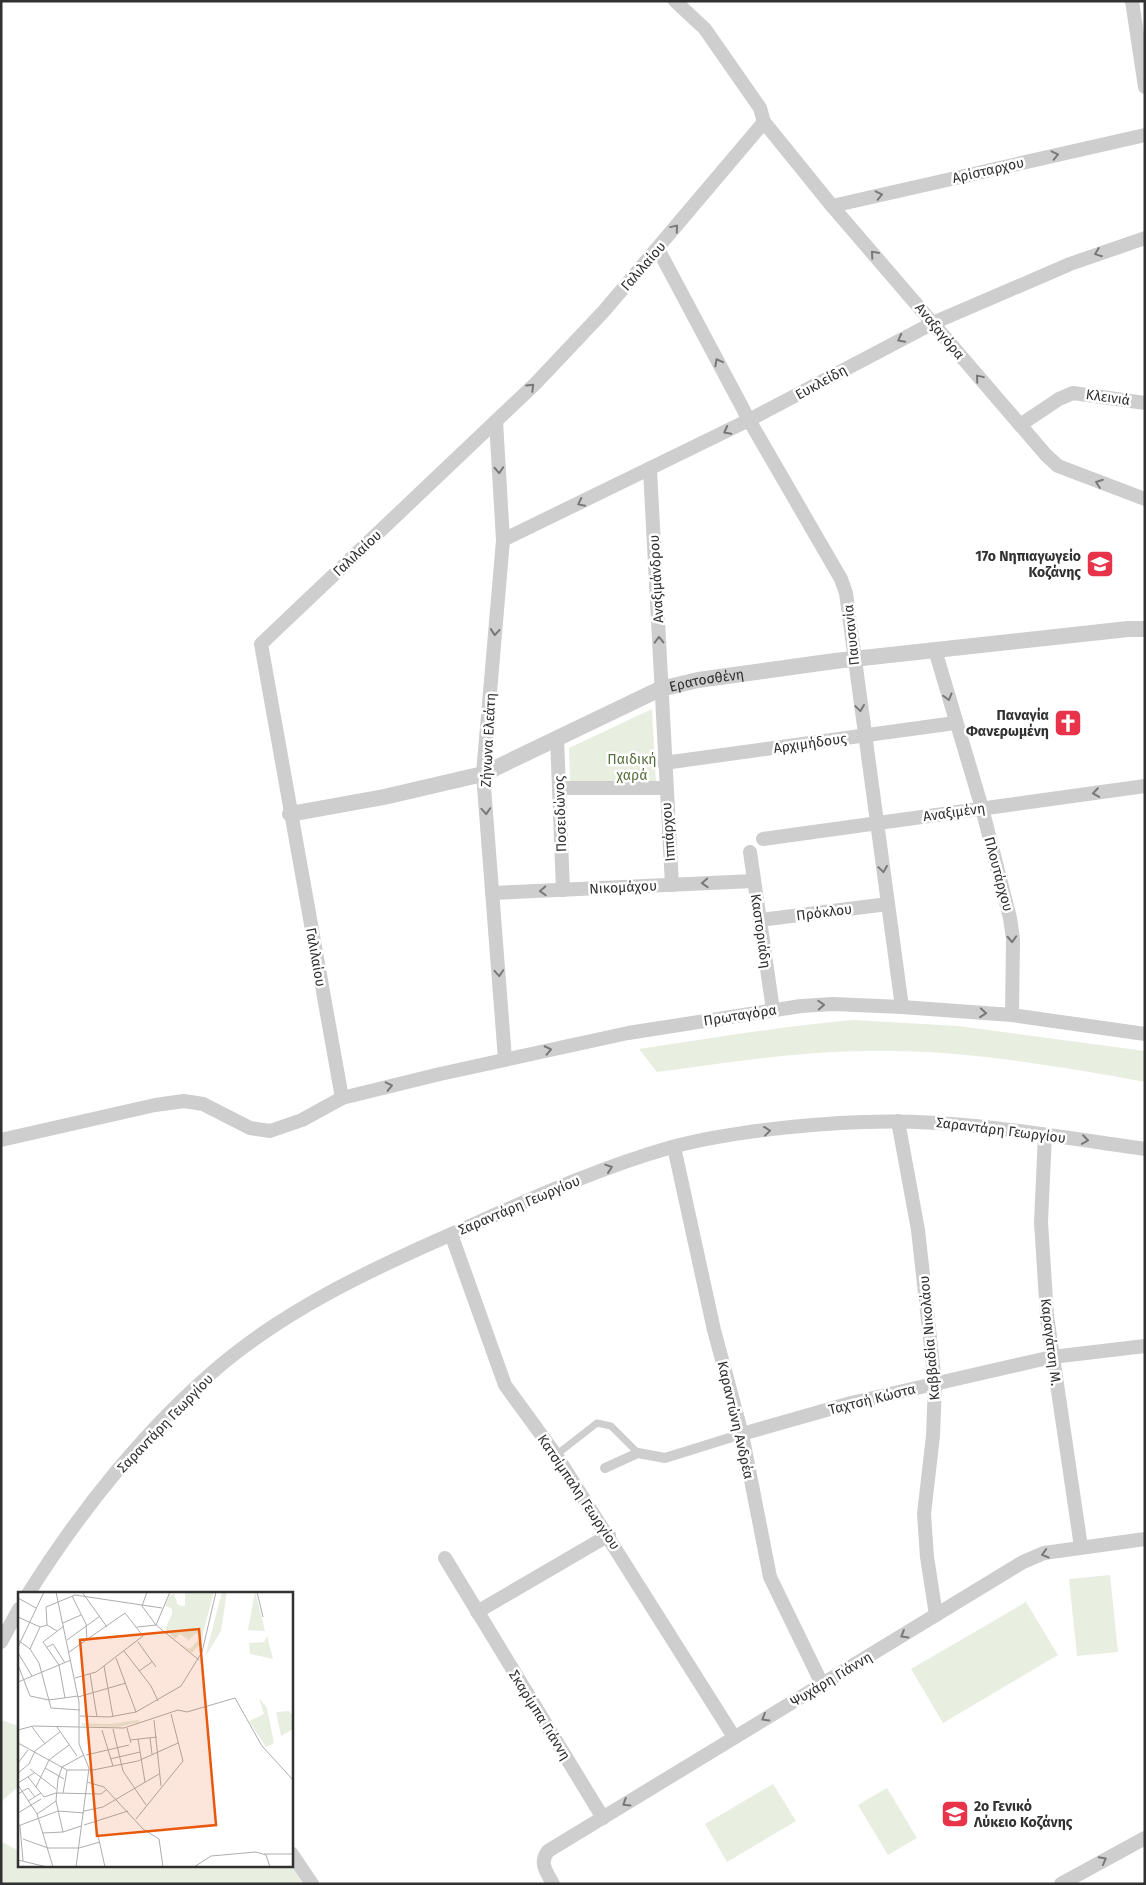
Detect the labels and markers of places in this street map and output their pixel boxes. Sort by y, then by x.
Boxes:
place label: 17ο Νηπιαγωγείο Κοζάνης [975,548,1081,581]
school or university icon: 17ο Νηπιαγωγείο Κοζάνης [1085,549,1115,579]
place label: Παναγία Φανερωμένη [966,707,1050,740]
church icon: Παναγία Φανερωμένη [1053,708,1083,738]
place label: 2ο Γενικό Λύκειο Κοζάνης [973,1798,1073,1831]
school or university icon: 2ο Γενικό Λύκειο Κοζάνης [940,1799,970,1829]

